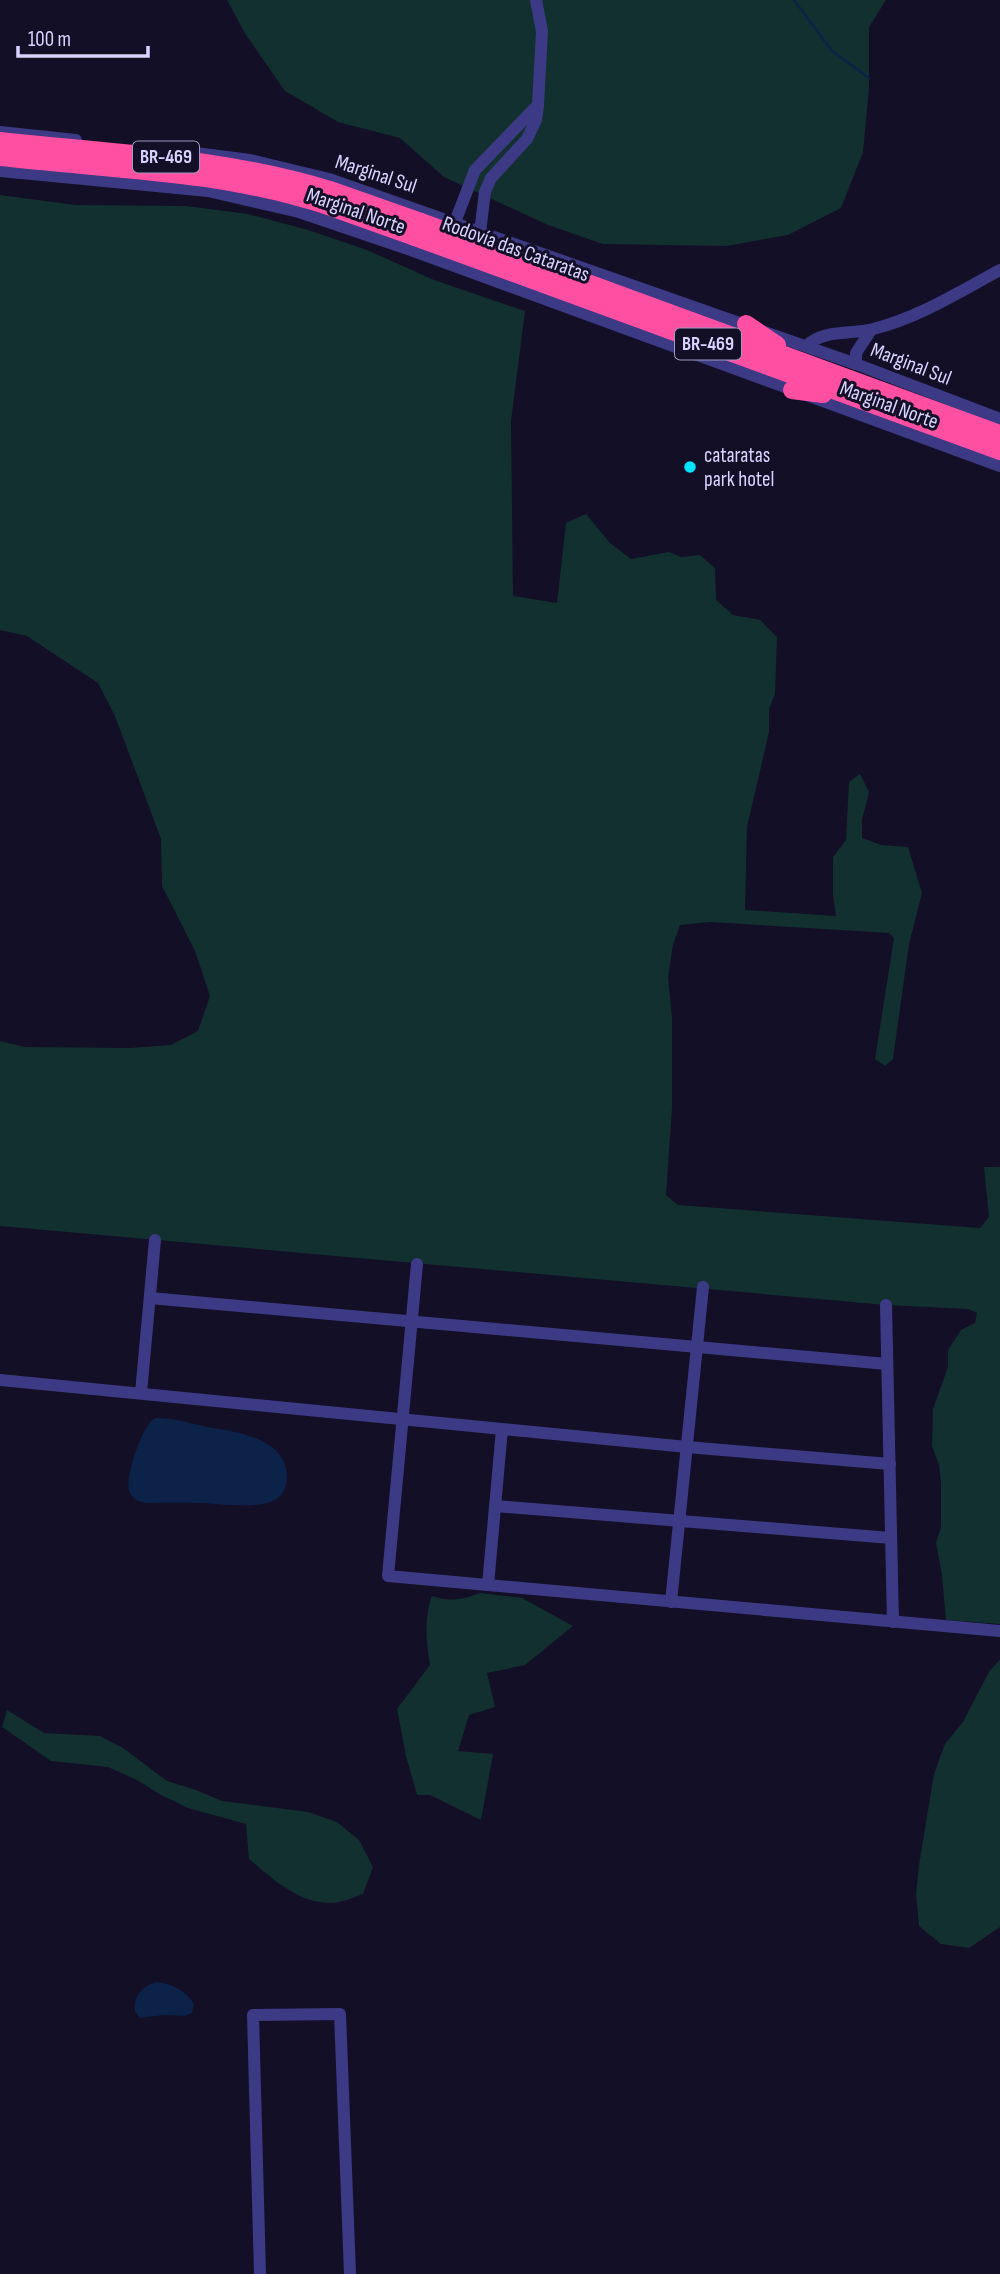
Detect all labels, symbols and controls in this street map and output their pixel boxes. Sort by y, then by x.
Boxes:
scale bar [18,14,147,58]
text: 100 m [28,27,71,52]
road number: BR-469 [133,141,199,172]
street label: Marginal Sul [332,149,420,199]
street label: Marginal Norte [303,182,409,240]
street label: Rodovía das Cataratas [439,211,593,287]
road number: BR-469 [675,328,741,360]
street label: Marginal Sul [867,337,955,391]
street label: Marginal Norte [836,376,942,434]
place label: cataratas park hotel [704,443,774,492]
marker: cataratas park hotel [682,459,698,475]

